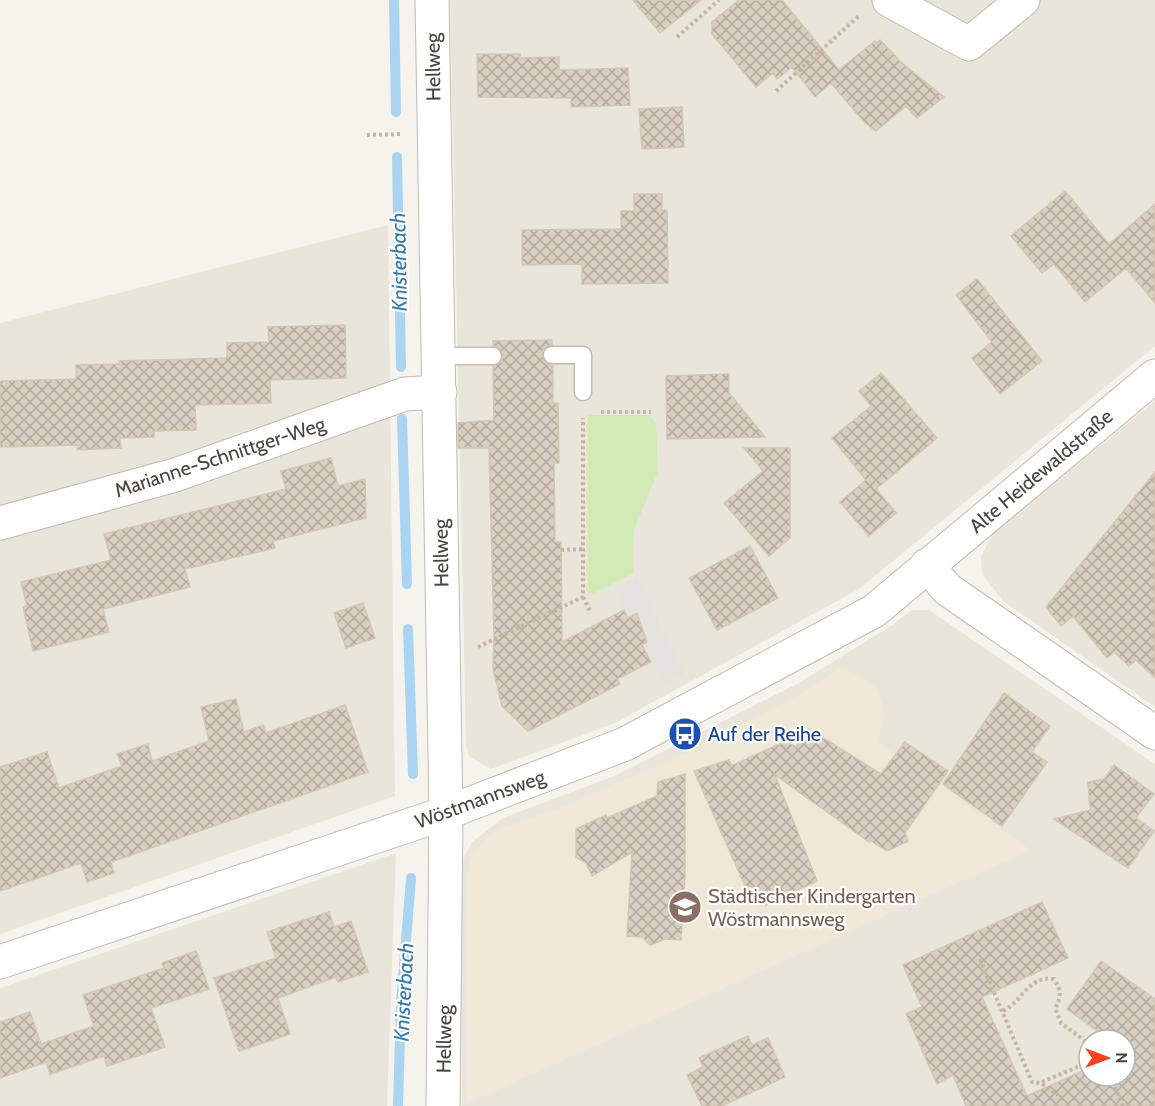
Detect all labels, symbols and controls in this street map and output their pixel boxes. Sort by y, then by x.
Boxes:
street label: Hellweg [420,32,446,101]
water label: Knisterbach [385,212,412,312]
street label: Alte Heidewaldstraße [964,404,1118,538]
street label: Marianne-Schnittger-Weg [112,411,329,502]
street label: Hellweg [428,518,454,587]
bus stop icon: Auf der Reihe [667,716,703,752]
place label: Auf der Reihe [708,722,821,746]
street label: Wöstmannsweg [412,764,549,834]
place label: Städtischer Kindergarten Wöstmannsweg [708,884,916,931]
school or university icon: Städtischer Kindergarten Wöstmannsweg [667,889,703,925]
water label: Knisterbach [388,942,419,1042]
street label: Hellweg [431,1004,457,1073]
north arrow [1077,1028,1137,1088]
text: N [1112,1052,1131,1064]

